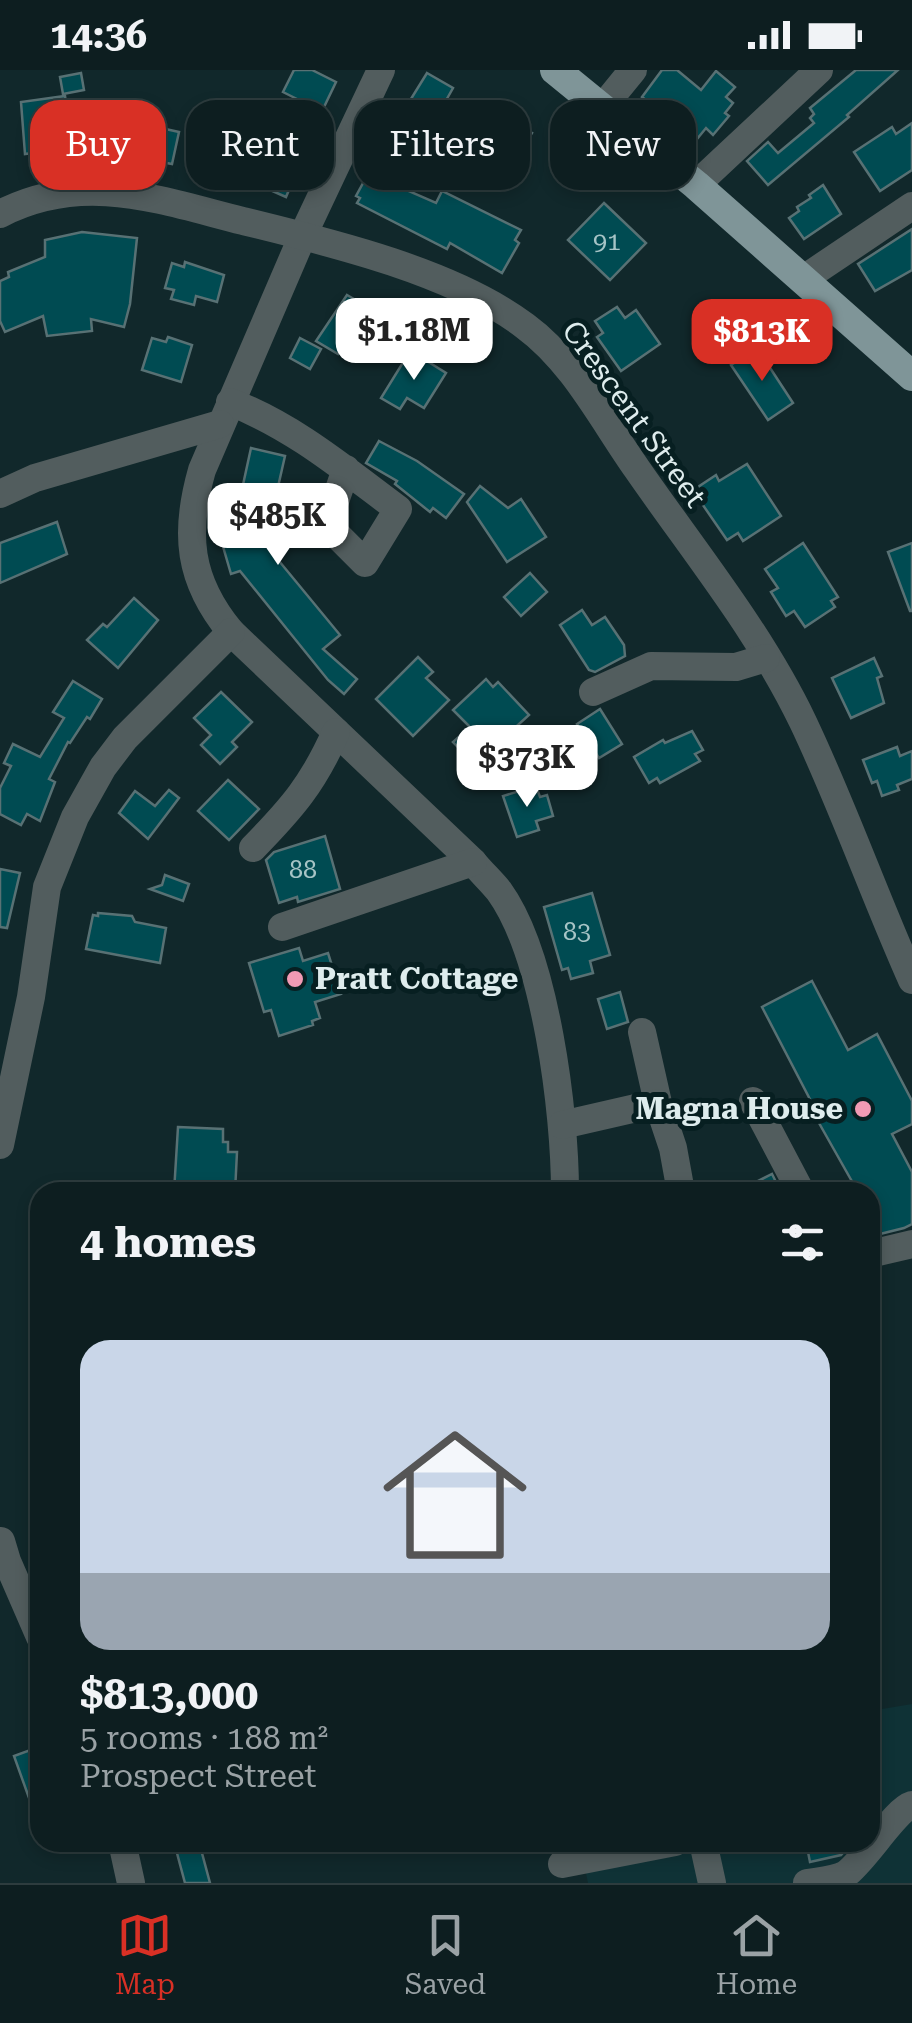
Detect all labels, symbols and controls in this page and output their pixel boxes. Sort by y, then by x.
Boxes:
text: 14:36 [50,13,147,57]
chip: Buy [30,100,166,190]
chip: Rent [186,100,334,190]
chip: Filters [354,100,530,190]
chip: New [550,100,696,190]
house number: 91 [593,227,621,256]
pin: $1.18M [333,298,495,383]
pin: $813K [692,299,832,384]
text: $1.18M [358,311,470,349]
text: $813K [714,312,810,350]
street label: Crescent Street [555,314,714,514]
pin: $485K [208,483,348,568]
text: $485K [230,496,326,534]
pin: $373K [457,725,597,810]
text: $373K [479,738,575,776]
house number: 88 [289,855,317,884]
house number: 83 [563,917,591,946]
place label: Pratt Cottage [315,961,518,996]
marker: Pratt Cottage [284,968,306,990]
place label: Magna House [636,1091,843,1126]
marker: Magna House [852,1098,874,1120]
icon: filters [775,1215,830,1270]
text: 4 homes [80,1218,256,1267]
icon: home [365,1405,545,1585]
text: $813,000 [80,1670,258,1719]
text: 5 rooms · 188 m² [80,1719,328,1757]
text: Prospect Street [80,1757,317,1795]
tab: Map [115,1908,175,2001]
tab: Saved [405,1908,486,2001]
tab: Home [716,1908,797,2001]

